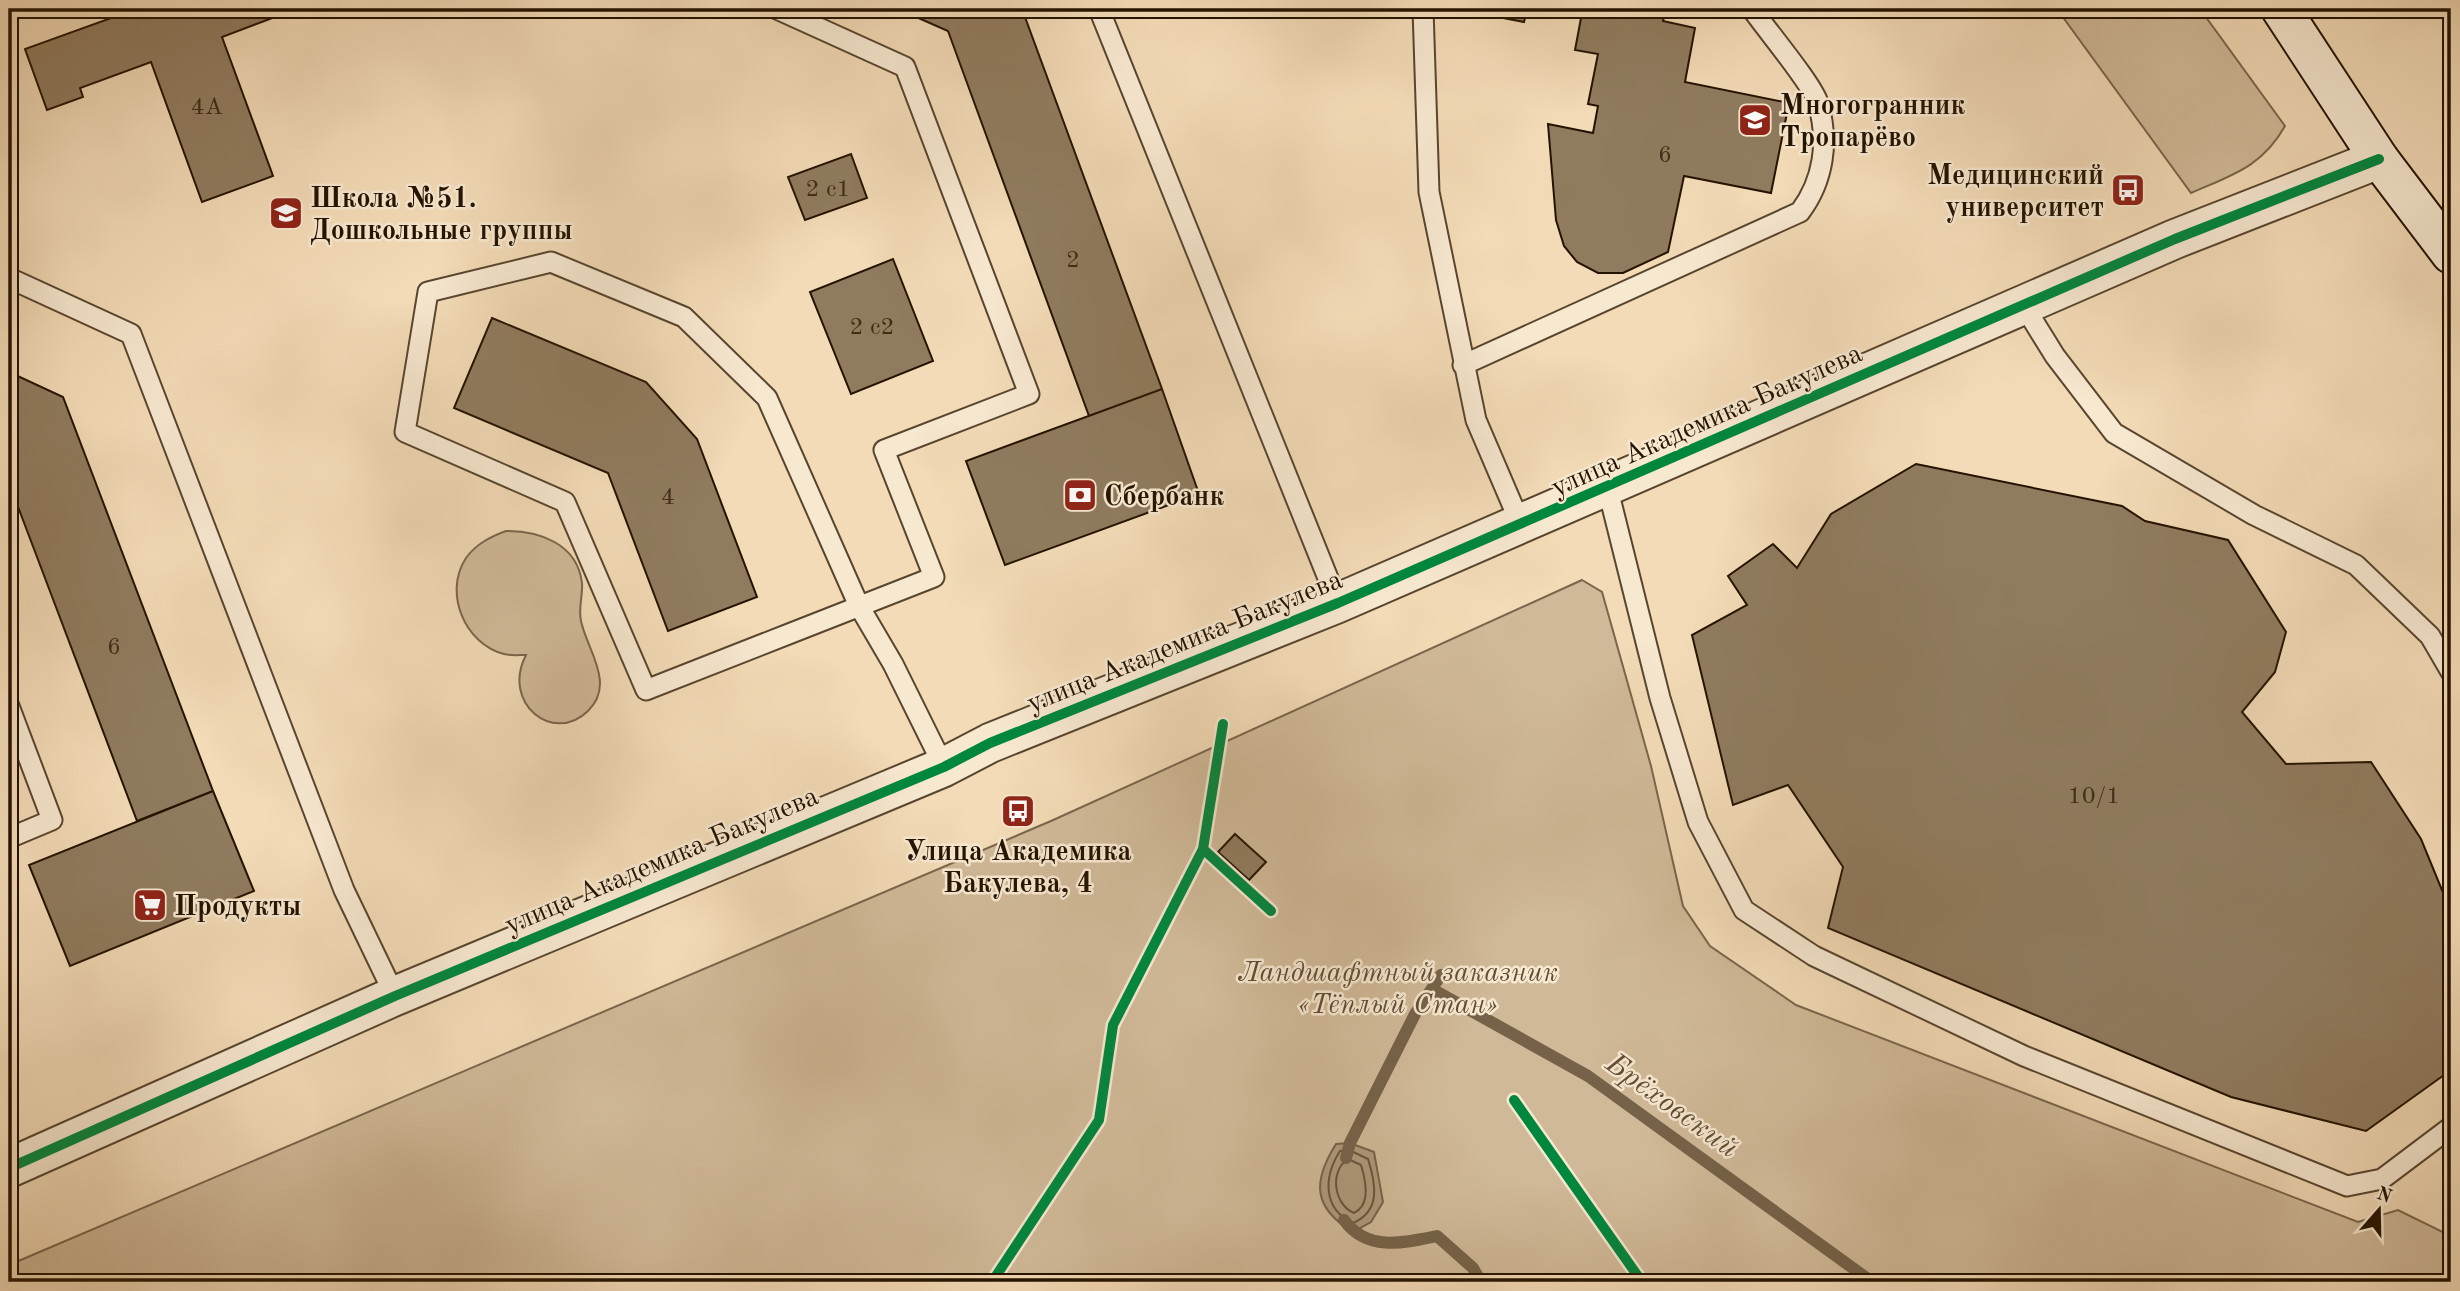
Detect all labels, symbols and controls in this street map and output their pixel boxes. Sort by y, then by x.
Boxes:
place label: Многогранник Тропарёво [1780,93,1966,153]
house number: 4А [191,96,223,120]
school or university icon: Многогранник Тропарёво [1736,101,1774,139]
house number: 6 [1658,144,1672,168]
place label: Медицинский университет [1927,163,2104,223]
bus stop icon: Медицинский университет [2109,171,2147,209]
house number: 2 с1 [805,178,851,202]
place label: Школа №51. Дошкольные группы [310,185,573,246]
school or university icon: Школа №51. Дошкольные группы [267,194,305,232]
house number: 2 [1066,249,1080,273]
house number: 2 с2 [849,316,895,340]
street label: улица Академика Бакулева [1547,340,1867,503]
bank icon: Сбербанк [1061,476,1099,514]
place label: Сбербанк [1104,483,1224,512]
house number: 4 [661,486,675,510]
street label: улица Академика Бакулева [1023,567,1347,719]
house number: 6 [107,636,121,660]
street label: улица Академика Бакулева [501,783,823,941]
house number: 10/1 [2068,785,2120,809]
bus stop icon: Улица Академика Бакулева, 4 [999,792,1037,830]
place label: Улица Академика Бакулева, 4 [904,839,1132,899]
supermarket icon: Продукты [131,886,169,924]
place label: Продукты [174,894,302,922]
park label: Ландшафтный заказник «Тёплый Стан» [1238,960,1558,1020]
water label: Брёховский [1600,1048,1743,1164]
north arrow [2344,1176,2414,1246]
text: N [2374,1185,2394,1208]

